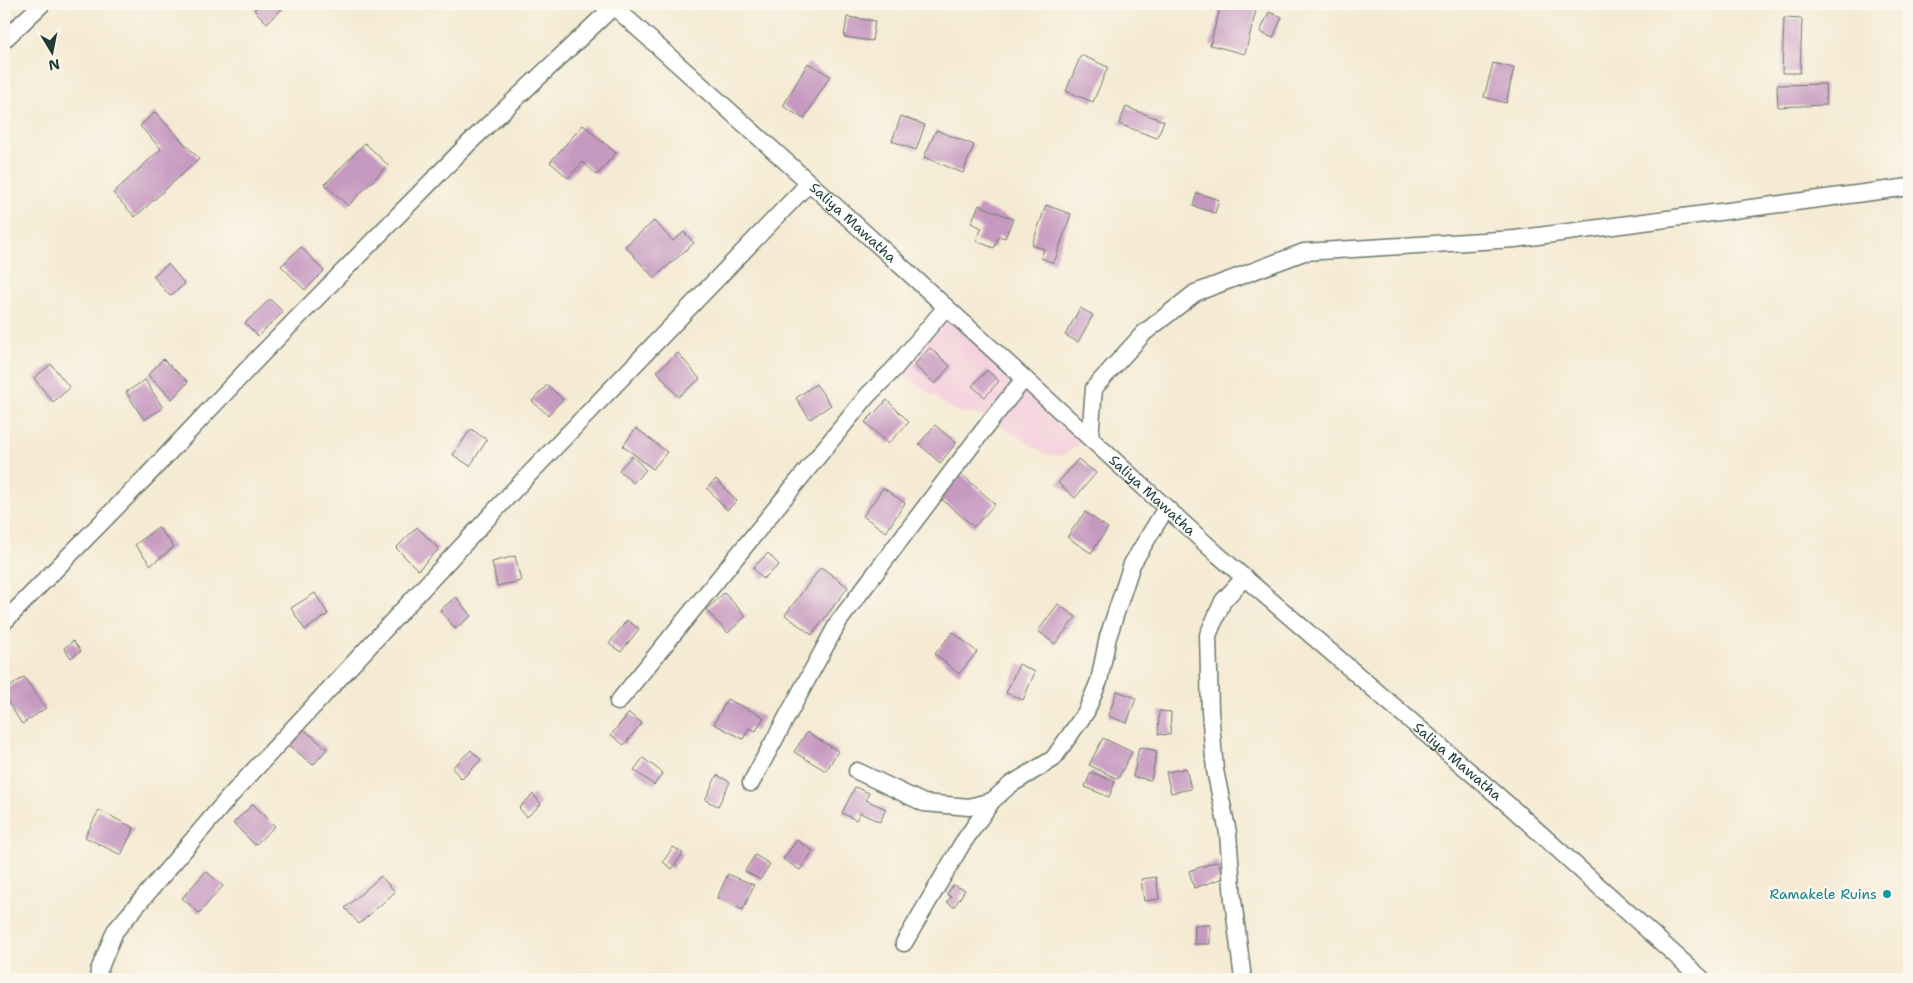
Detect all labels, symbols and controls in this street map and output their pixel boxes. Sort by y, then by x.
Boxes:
north arrow [28,28,78,78]
text: N [47,55,61,75]
street label: Saliya Mawatha [806,178,901,267]
street label: Saliya Mawatha [1105,451,1200,539]
street label: Saliya Mawatha [1410,718,1506,805]
place label: Ramakele Ruins [1770,885,1877,903]
marker: Ramakele Ruins [1881,888,1893,900]

